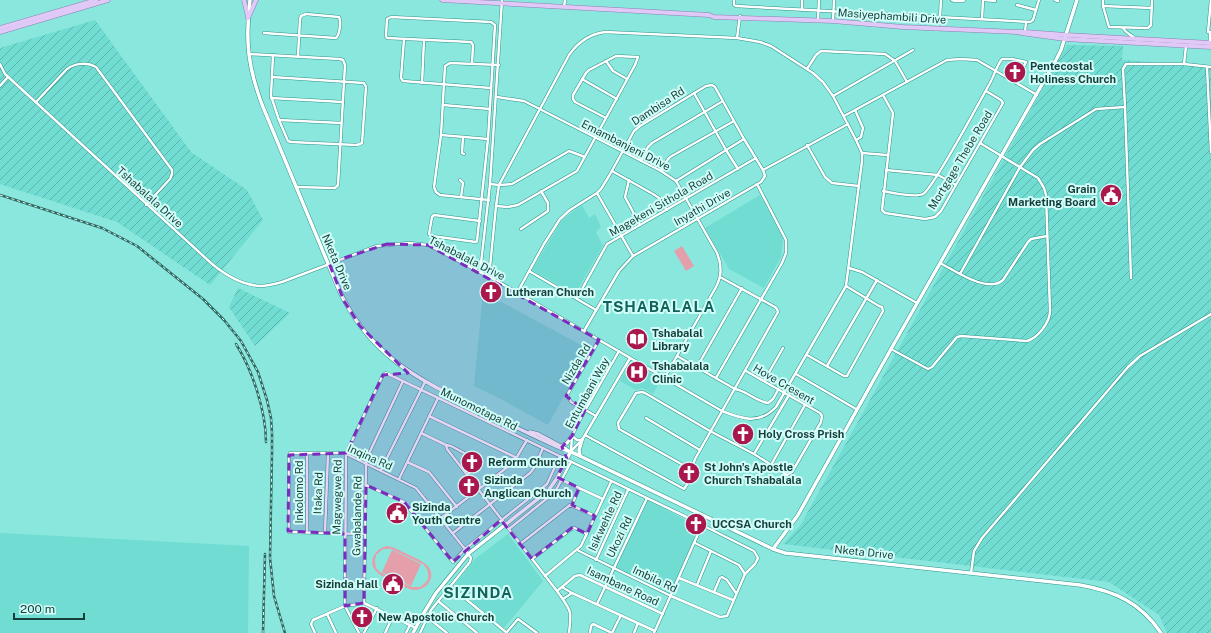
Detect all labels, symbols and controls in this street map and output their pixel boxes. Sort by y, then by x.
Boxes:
street label: Masiyephambili Drive [837,6,947,26]
church icon: Pentecostal Holiness Church [1002,59,1028,85]
place label: Pentecostal Holiness Church [1030,60,1116,85]
street label: Dambisa Rd [629,84,687,128]
street label: Mortgage Thebe Road [926,108,994,212]
street label: Emambanjeni Drive [580,117,672,173]
street label: Tshabalala Drive [115,164,185,230]
street label: Magekeni Sithola Road [607,169,715,239]
public building icon: Grain Marketing Board [1098,182,1124,208]
place label: Grain Marketing Board [1008,183,1096,208]
street label: Inyathi Drive [672,186,732,228]
street label: Nketa Drive [320,232,354,292]
street label: Tshabalala Drive [427,234,507,282]
church icon: Lutheran Church [478,279,504,305]
place label: Lutheran Church [506,286,594,298]
district label: TSHABALALA [603,298,715,315]
library icon: Tshabalal Library [624,326,650,352]
place label: Tshabalal Library [652,327,703,352]
street label: Nizda Rd [559,341,593,387]
street label: Entumbani Way [563,356,611,430]
hospital icon: Tshabalala Clinic [624,359,650,385]
place label: Tshabalala Clinic [652,360,709,385]
street label: Hove Cresent [751,362,817,406]
street label: Munomotapa Rd [439,385,519,433]
church icon: Holy Cross Prish [730,421,756,447]
place label: Holy Cross Prish [758,428,844,440]
street label: Inqina Rd [346,442,394,472]
church icon: Reform Church [459,449,485,475]
place label: Reform Church [488,456,567,468]
street label: Magwegwe Rd [330,459,344,535]
street label: Inkolomo Rd [293,460,305,524]
church icon: St John's Apostle Church Tshabalala [676,460,702,486]
place label: St John's Apostle Church Tshabalala [704,461,801,486]
street label: Itaka Rd [311,472,325,514]
church icon: Sizinda Anglican Church [456,473,482,499]
place label: Sizinda Anglican Church [484,474,571,499]
street label: Gwabalande Rd [350,476,364,556]
street label: Isikwehle Rd [586,489,624,553]
public building icon: Sizinda Youth Centre [384,500,410,526]
place label: Sizinda Youth Centre [412,501,481,526]
church icon: UCCSA Church [683,511,709,537]
street label: Ukozi Rd [604,514,634,560]
place label: UCCSA Church [712,518,792,530]
street label: Nketa Drive [834,543,894,561]
street label: Imbila Rd [631,563,679,595]
street label: Isambane Road [585,564,661,608]
public building icon: Sizinda Hall [380,571,406,597]
place label: Sizinda Hall [315,578,378,590]
district label: SIZINDA [443,584,513,601]
scale bar [14,595,84,621]
text: 200 m [20,602,55,616]
church icon: New Apostolic Church [349,604,375,630]
place label: New Apostolic Church [378,611,494,623]

